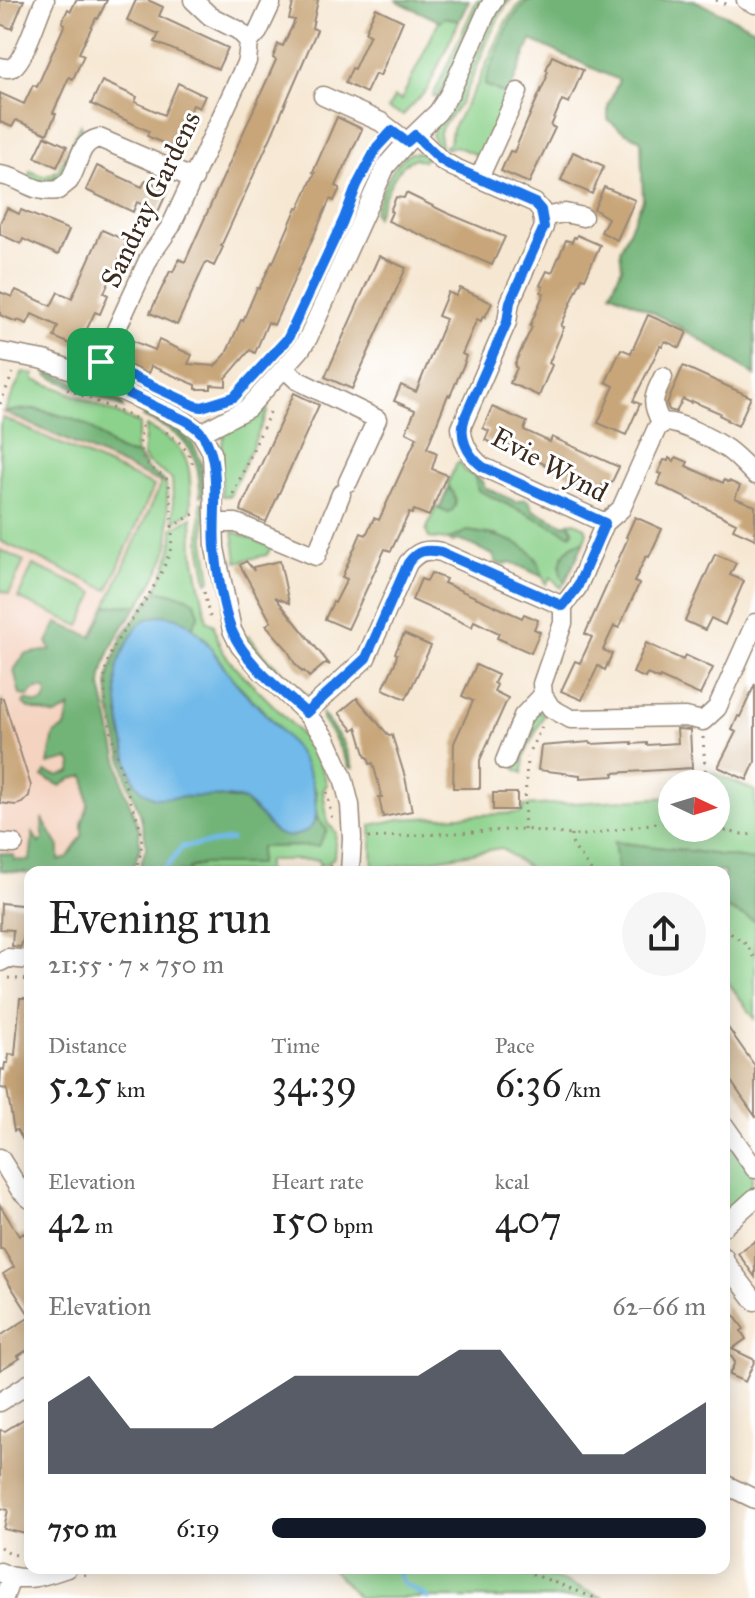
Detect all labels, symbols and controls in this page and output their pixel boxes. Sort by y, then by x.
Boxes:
street label: Sandray Gardens [93,105,208,293]
pin [67,328,135,396]
icon: arrive [79,340,123,384]
street label: Evie Wynd [486,419,614,510]
north arrow [658,770,730,842]
map controls [658,770,730,842]
text: Evening run [48,891,271,945]
button: share [622,892,706,976]
text: 21:55 · 7 × 750 m [48,948,224,980]
text: Distance [48,1032,127,1059]
text: Time [271,1032,320,1059]
text: Pace [495,1032,535,1059]
text: 5.25 [48,1059,112,1108]
text: 34:39 [271,1059,357,1108]
text: 6:36 [495,1059,562,1108]
text: km [112,1076,145,1103]
text: /km [562,1076,601,1103]
text: Elevation [48,1168,135,1195]
text: Heart rate [271,1168,364,1195]
text: kcal [495,1168,529,1195]
text: 42 [48,1195,90,1244]
text: 150 [271,1195,329,1244]
text: 407 [495,1195,562,1244]
text: m [90,1212,113,1239]
text: bpm [329,1212,374,1239]
text: Elevation [48,1290,151,1322]
text: 62–66 m [612,1290,706,1322]
text: 750 m [48,1512,117,1544]
text: 6:19 [176,1512,220,1544]

